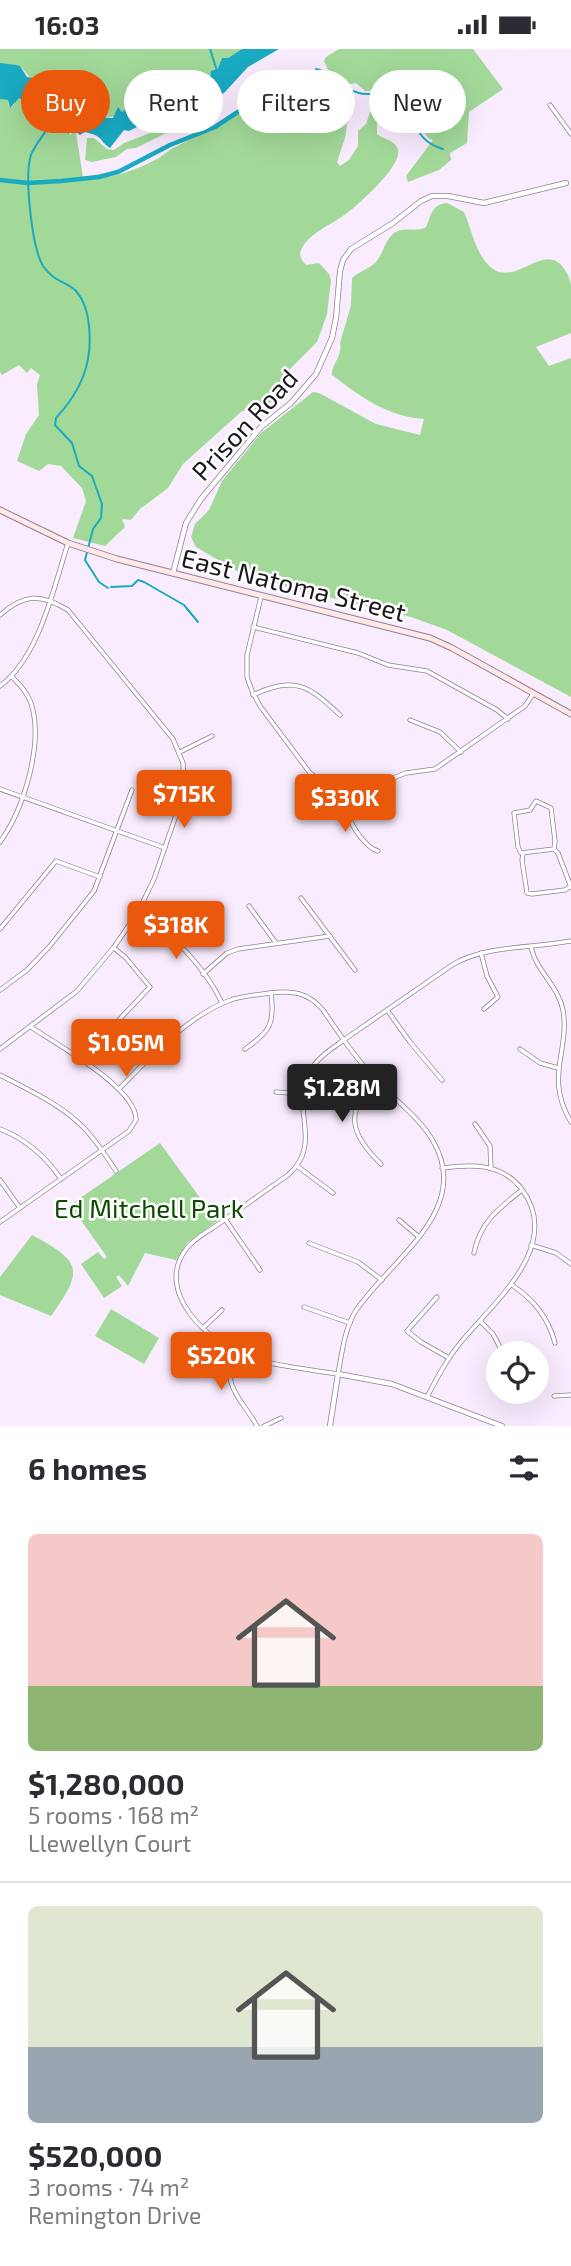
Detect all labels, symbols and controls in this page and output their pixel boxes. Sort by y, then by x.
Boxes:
text: 16:03 [35,9,99,40]
chip: Buy [21,70,110,133]
chip: Rent [124,70,223,133]
chip: Filters [237,70,355,133]
chip: New [369,70,466,133]
street label: Prison Road [185,362,303,486]
street label: East Natoma Street [179,541,409,627]
pin: $715K [135,771,233,830]
pin: $330K [296,775,394,834]
text: $715K [153,779,215,807]
text: $330K [311,783,379,811]
pin: $318K [127,901,225,961]
text: $318K [143,910,209,938]
pin: $1.05M [69,1019,183,1079]
text: $1.05M [87,1028,165,1056]
pin: $1.28M [285,1065,399,1124]
text: $1.28M [303,1073,381,1101]
park label: Ed Mitchell Park [54,1192,244,1223]
pin: $520K [172,1333,270,1392]
text: $520K [187,1341,255,1369]
map controls [486,1341,549,1404]
button: locate [486,1341,549,1404]
icon: filters [505,1449,543,1487]
text: 6 homes [28,1450,147,1486]
icon: home [223,1580,349,1706]
text: $1,280,000 [28,1765,185,1801]
text: 5 rooms · 168 m² [28,1801,199,1829]
text: Llewellyn Court [28,1829,191,1857]
icon: home [223,1952,349,2078]
text: $520,000 [28,2137,162,2173]
text: 3 rooms · 74 m² [28,2173,189,2201]
text: Remington Drive [28,2201,201,2229]

